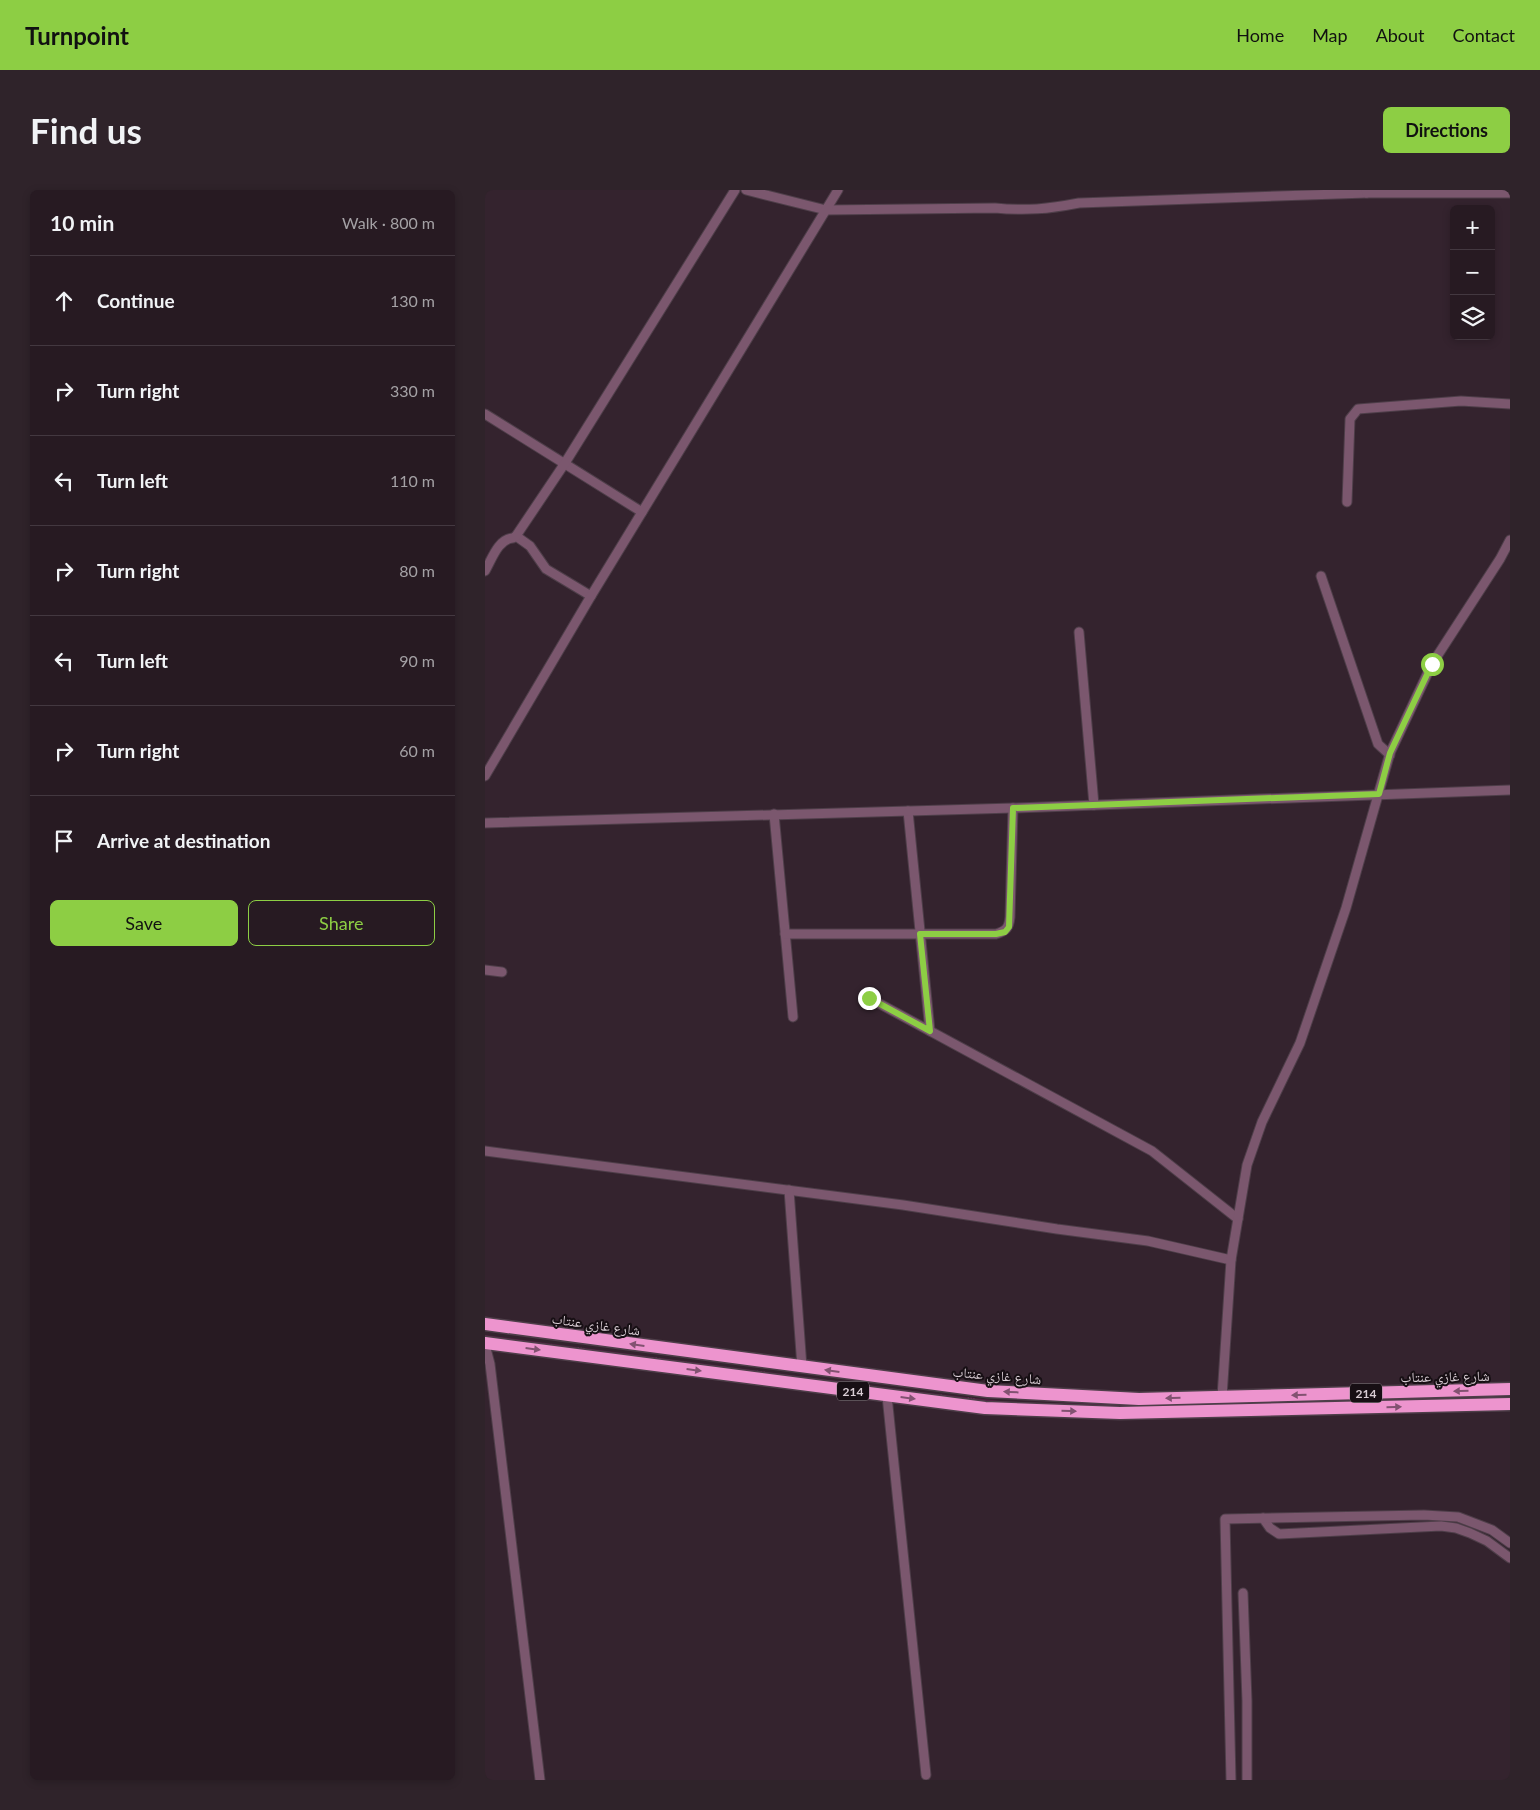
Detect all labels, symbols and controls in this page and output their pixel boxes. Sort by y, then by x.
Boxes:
text: Turnpoint [25,21,129,50]
text: Home [1236,24,1284,46]
text: Map [1312,24,1348,46]
text: About [1376,24,1425,46]
text: Contact [1453,24,1515,46]
button: Directions [1383,107,1510,153]
text: Find us [30,109,142,151]
map controls [1450,205,1495,340]
button: + [1450,205,1495,250]
text: 10 min [50,210,114,235]
text: Walk · 800 m [342,213,435,232]
button: − [1450,250,1495,295]
icon: ahead [50,287,78,315]
text: Continue [97,289,175,312]
text: 130 m [390,291,435,310]
button: layers [1450,295,1495,340]
icon: right [50,377,78,405]
text: Turn right [97,379,179,402]
text: 330 m [390,381,435,400]
icon: left [50,467,78,495]
text: Turn left [97,469,168,492]
text: 110 m [390,471,435,490]
icon: right [50,557,78,585]
text: Turn right [97,559,179,582]
text: 80 m [399,561,435,580]
icon: left [50,647,78,675]
text: Turn left [97,649,168,672]
text: 90 m [399,651,435,670]
route start [1421,653,1444,676]
icon: right [50,737,78,765]
text: Turn right [97,739,179,762]
text: 60 m [399,741,435,760]
icon: arrive [50,827,78,855]
text: Arrive at destination [97,829,270,852]
button: Save [50,900,238,946]
button: Share [248,900,435,946]
route end [858,987,881,1010]
street label: شارع غازي عنتاب [550,1309,641,1342]
one-way arrow [628,1341,644,1349]
one-way arrow [526,1345,542,1353]
street label: شارع غازي عنتاب [952,1363,1042,1391]
one-way arrow [687,1366,703,1374]
one-way arrow [824,1367,840,1375]
street label: شارع غازي عنتاب [1400,1367,1490,1389]
road number: 214 [837,1382,869,1400]
road number: 214 [1350,1384,1382,1402]
one-way arrow [1003,1387,1019,1395]
one-way arrow [1453,1387,1469,1395]
one-way arrow [1291,1391,1307,1399]
one-way arrow [900,1394,916,1402]
one-way arrow [1165,1394,1181,1402]
one-way arrow [1386,1402,1402,1410]
one-way arrow [1062,1408,1078,1416]

